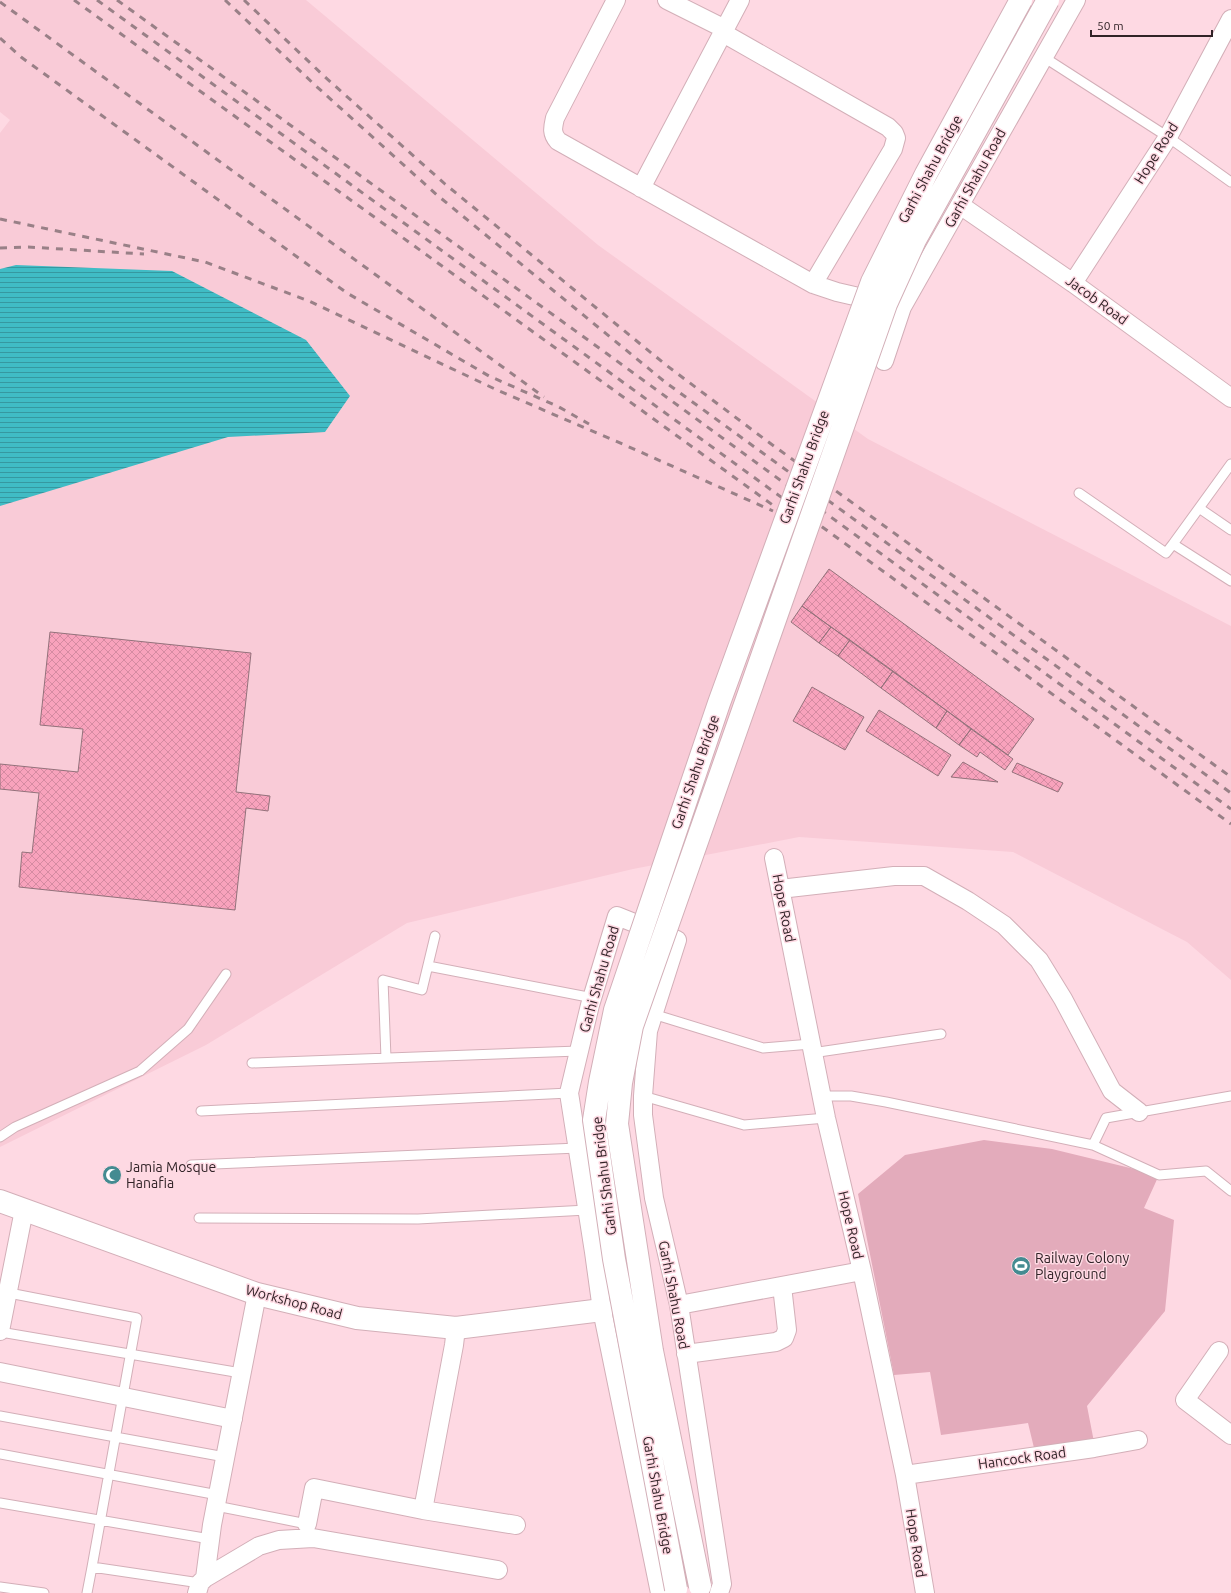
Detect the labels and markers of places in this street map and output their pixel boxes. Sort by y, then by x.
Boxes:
place label: Jamia Mosque Hanafia [126,1159,216,1191]
mosque icon: Jamia Mosque Hanafia [101,1164,123,1186]
place label: Railway Colony Playground [1035,1250,1129,1282]
sports icon: Railway Colony Playground [1010,1255,1032,1277]

